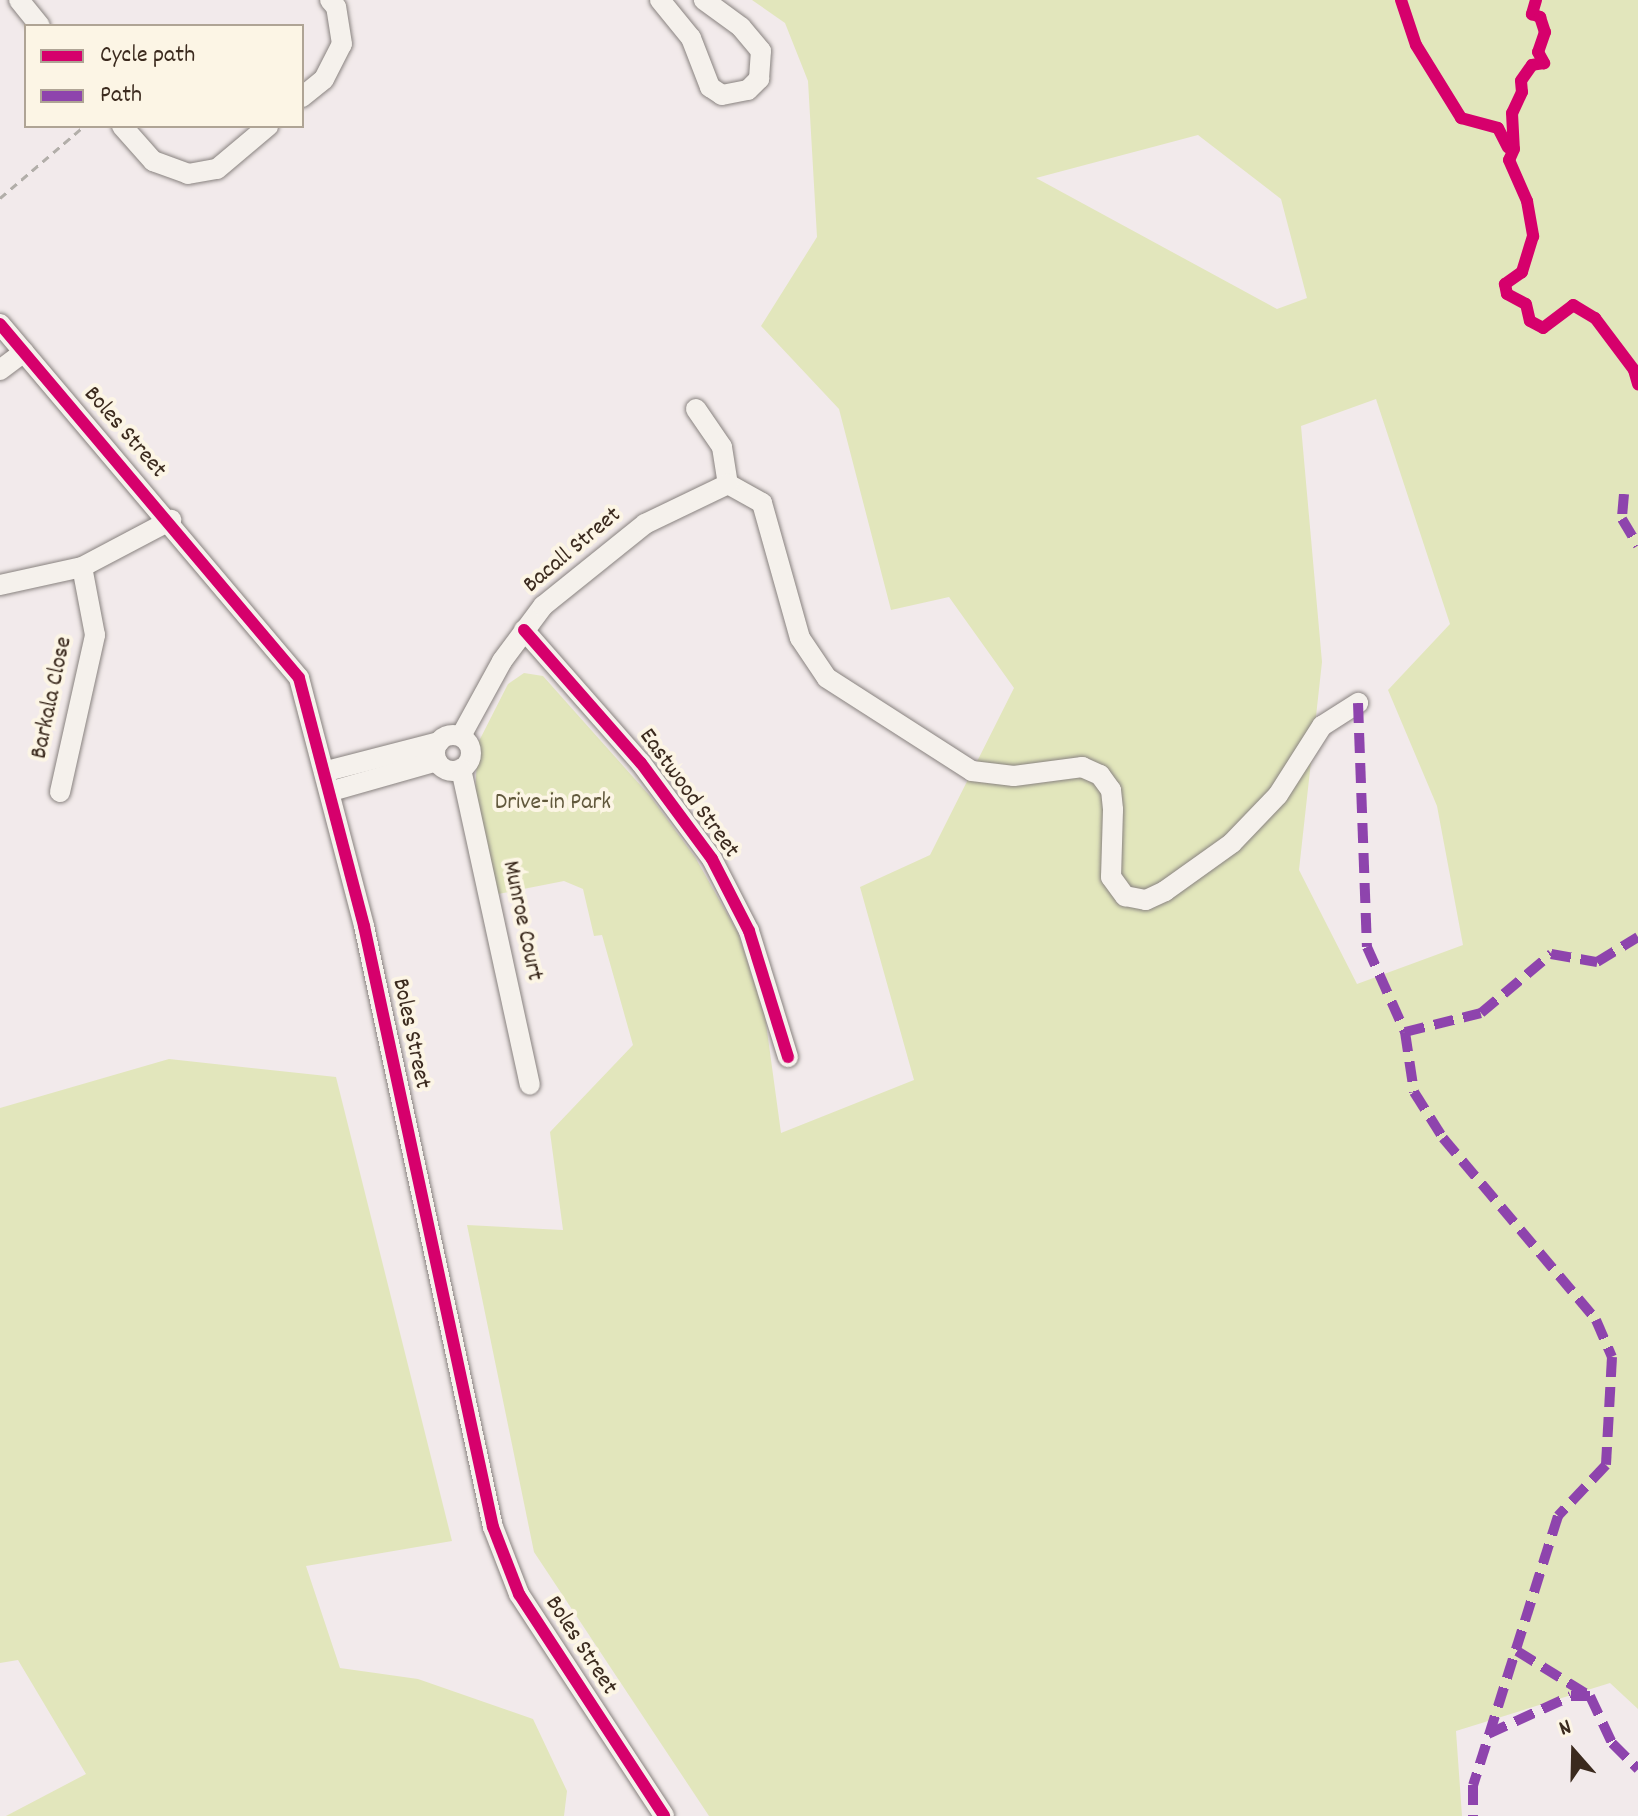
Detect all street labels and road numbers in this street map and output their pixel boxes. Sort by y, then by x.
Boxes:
street label: Boles Street [76,381,172,485]
street label: Bacall Street [518,502,628,600]
street label: Barkala Close [26,634,80,762]
street label: Eastwood Street [631,724,745,864]
street label: Munroe Court [494,858,548,984]
street label: Boles Street [384,976,436,1092]
street label: Boles Street [537,1591,623,1701]

